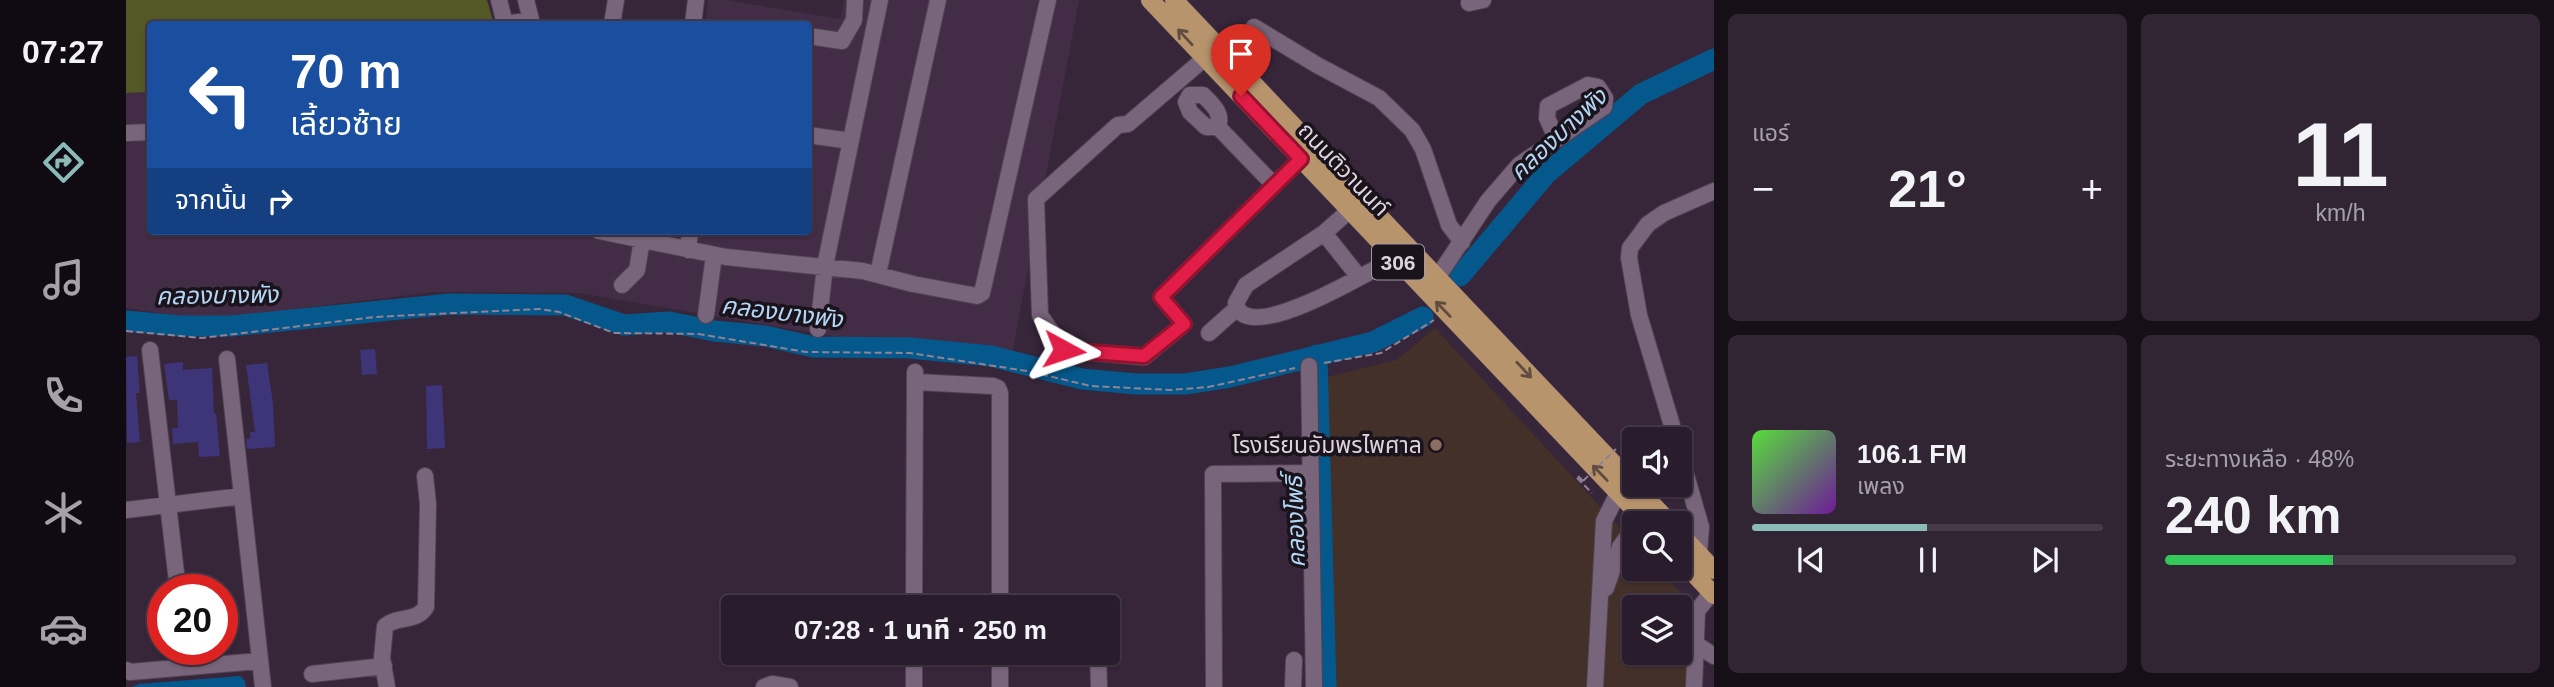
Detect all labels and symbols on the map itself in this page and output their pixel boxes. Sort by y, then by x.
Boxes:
pin [1211,24,1271,96]
one-way arrow [1177,29,1194,46]
water label: คลองบางพัง [1504,82,1613,185]
street label: ถนนติวานนท์ [1293,117,1395,221]
road number: 306 [1372,244,1424,280]
water label: คลองบางพัง [156,280,279,310]
water label: คลองบางพัง [720,291,845,333]
one-way arrow [1435,300,1452,317]
position arrow [1027,313,1101,387]
one-way arrow [1516,361,1533,378]
place label: โรงเรียนอัมพรไพศาล [1232,432,1422,458]
marker: โรงเรียนอัมพรไพศาล [1428,437,1444,453]
one-way arrow [1591,465,1608,482]
water label: คลองโพธิ์ [1279,469,1310,568]
speed limit sign: 20 [147,574,238,665]

